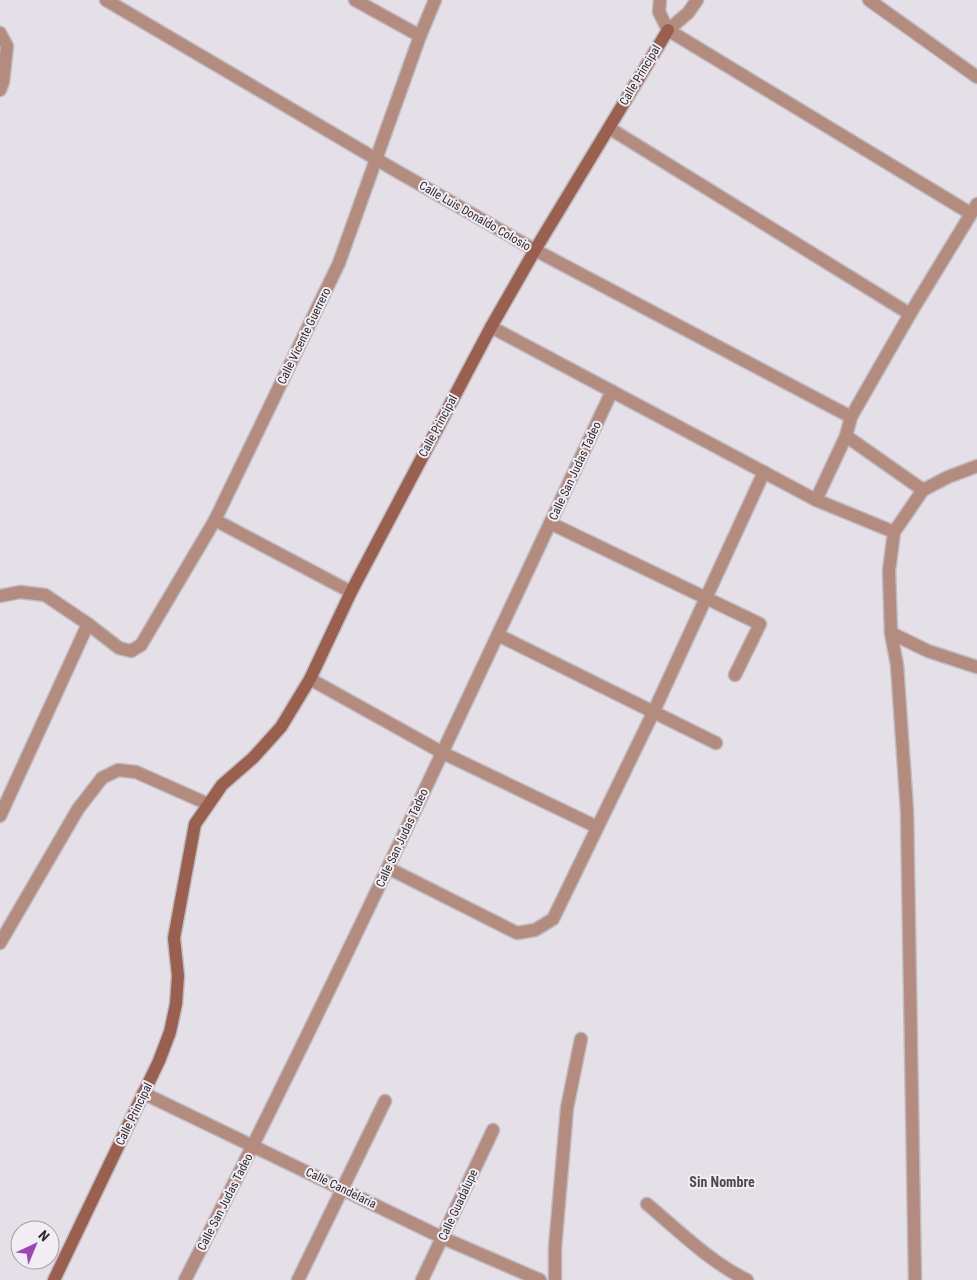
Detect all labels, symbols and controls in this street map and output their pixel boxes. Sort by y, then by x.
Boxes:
street label: Calle Principal [616,42,664,108]
street label: Calle Luis Donaldo Colosio [417,178,533,254]
street label: Calle Vicente Guerrero [275,285,333,387]
street label: Calle Principal [416,393,460,459]
street label: Calle San Judas Tadeo [546,419,604,523]
street label: Calle San Judas Tadeo [373,786,431,890]
street label: Calle Principal [113,1080,155,1148]
street label: Calle San Judas Tadeo [194,1151,256,1253]
street label: Calle Candelaria [303,1165,379,1211]
street label: Calle Guadalupe [435,1167,481,1243]
district label: Sin Nombre [689,1174,755,1190]
north arrow [10,1220,60,1270]
text: N [35,1227,53,1244]

